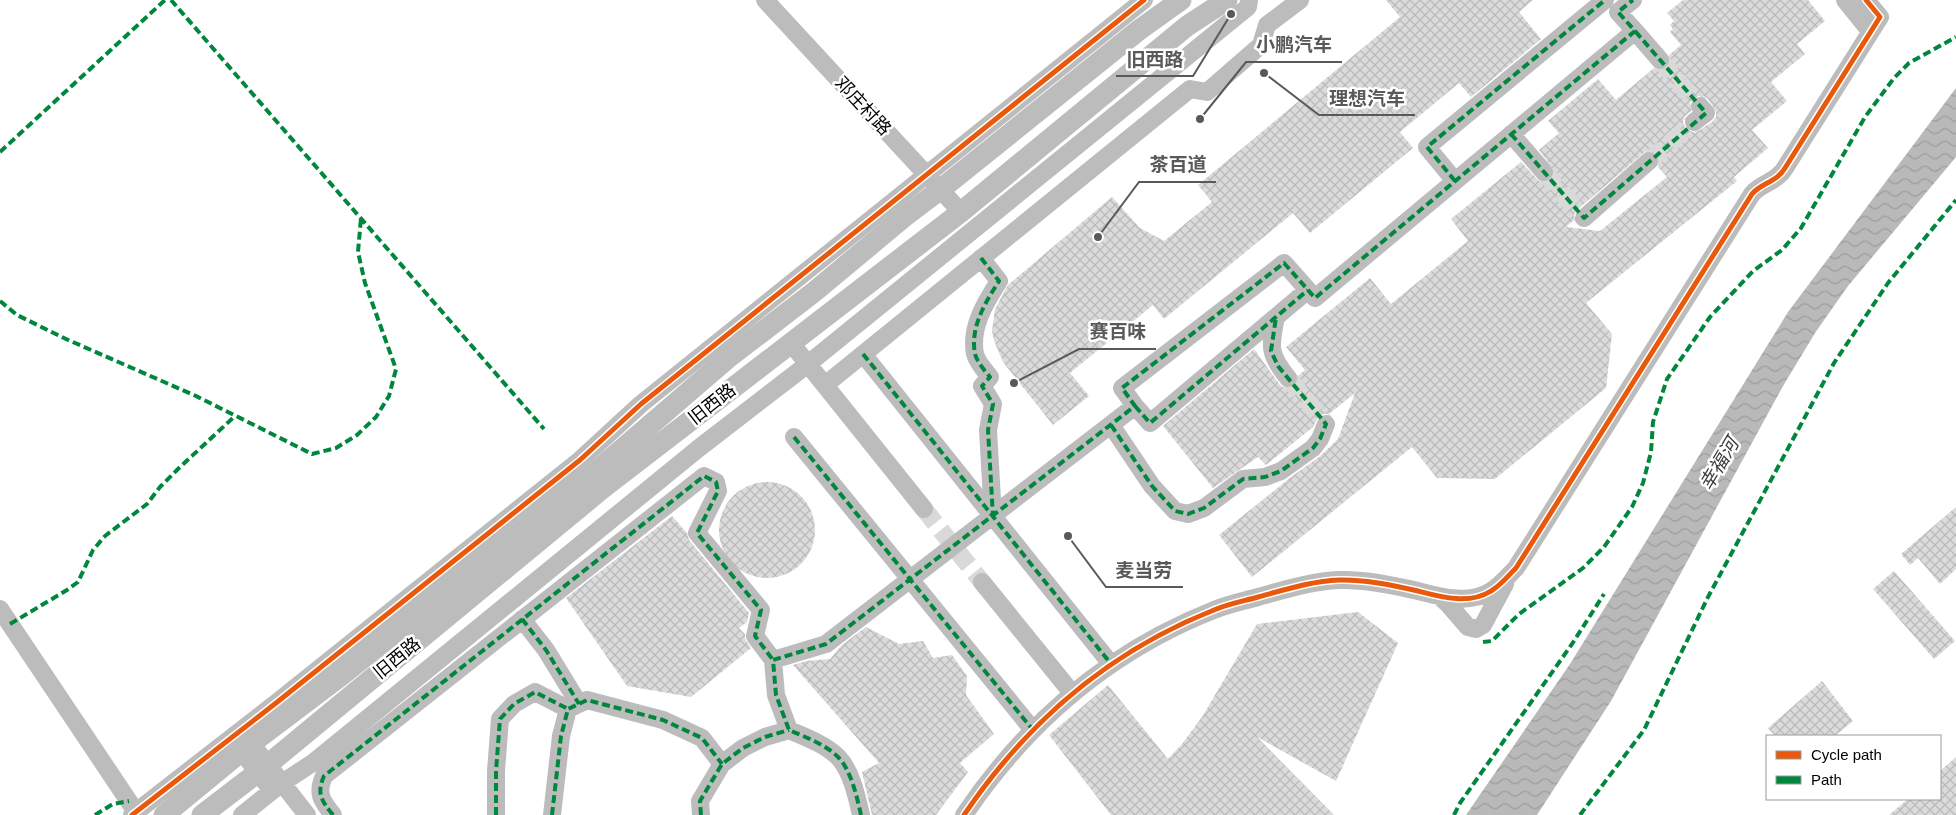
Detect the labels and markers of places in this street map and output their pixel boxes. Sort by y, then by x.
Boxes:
callout: 小鹏汽车 [1246,28,1342,62]
callout: 旧西路 [1116,42,1193,76]
callout: 理想汽车 [1319,81,1415,115]
callout: 茶百道 [1139,148,1216,182]
callout: 赛百味 [1079,315,1156,349]
callout: 麦当劳 [1106,553,1183,587]

